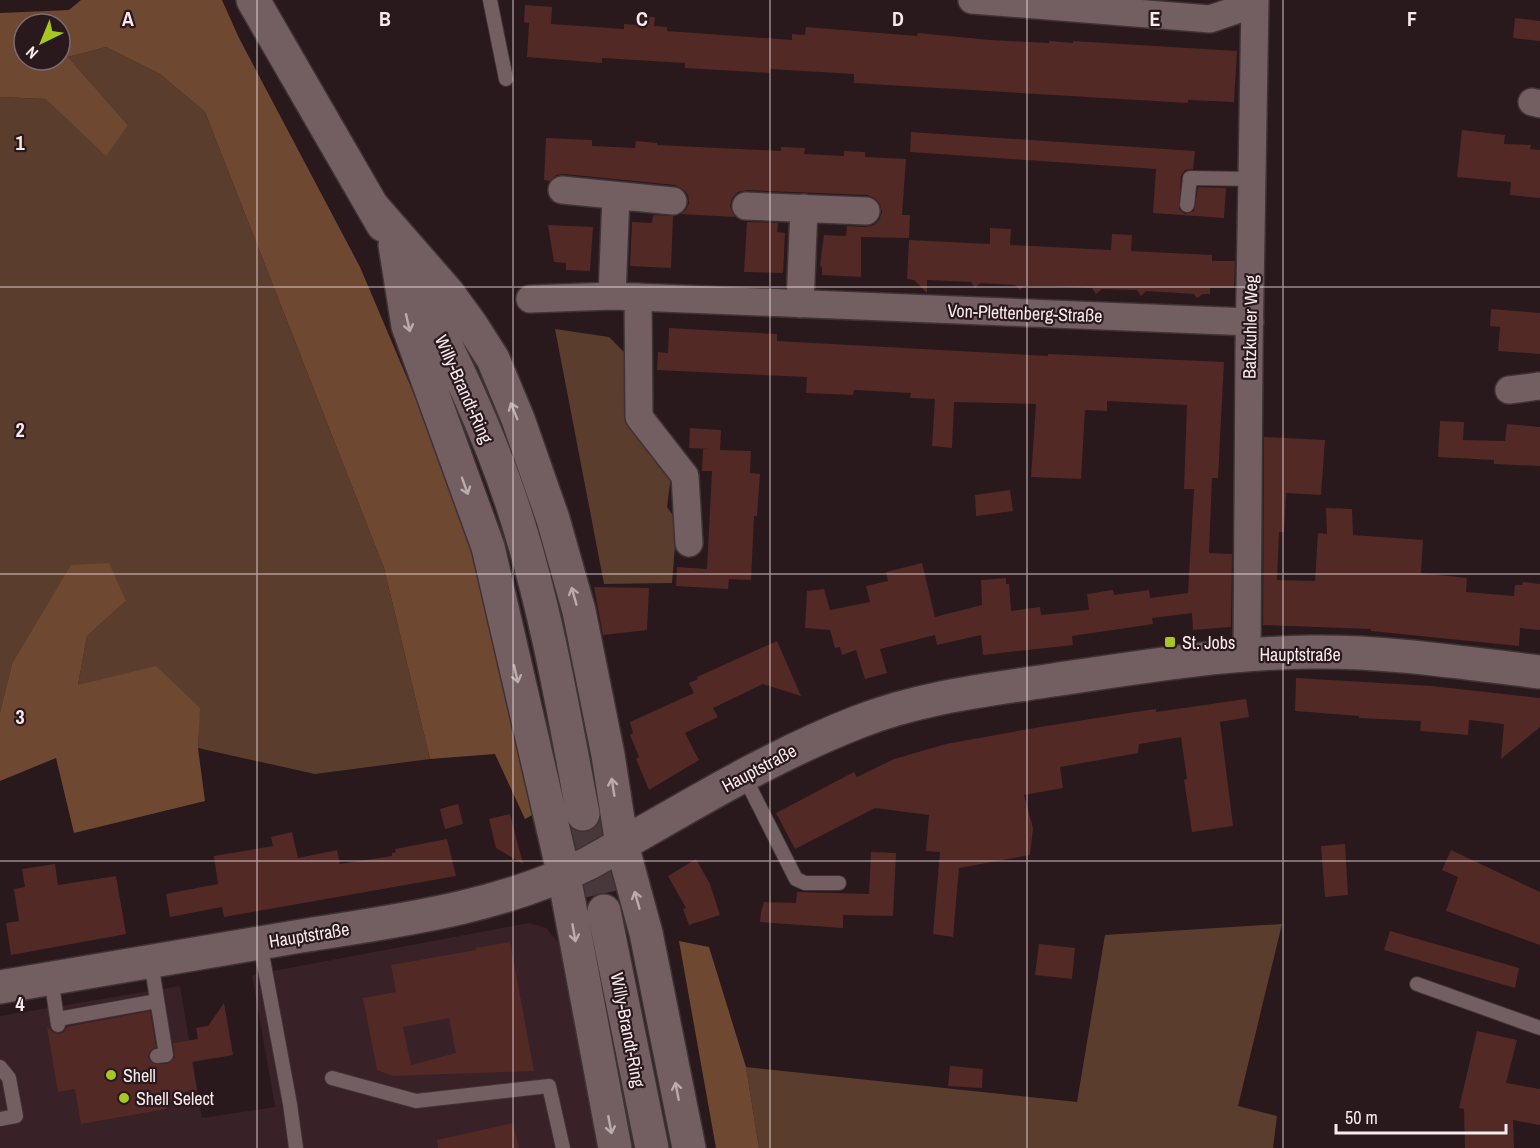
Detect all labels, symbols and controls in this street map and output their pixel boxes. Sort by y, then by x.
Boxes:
text: A [122,5,134,32]
text: B [379,5,391,32]
text: C [636,5,648,32]
text: D [892,5,904,32]
text: E [1150,5,1161,32]
text: F [1407,5,1417,32]
north arrow [12,12,72,72]
text: N [21,42,43,64]
text: 1 [15,129,25,156]
street label: Batzkuhler Weg [1237,274,1263,379]
street label: Von-Plettenberg-Straße [947,298,1103,328]
one-way arrow [403,313,414,332]
street label: Willy-Brandt-Ring [429,331,499,448]
one-way arrow [508,402,519,420]
text: 2 [15,416,25,443]
one-way arrow [461,476,472,495]
one-way arrow [568,587,579,606]
place label: St. Jobs [1182,630,1235,655]
marker: St. Jobs [1163,635,1177,649]
street label: Hauptstraße [1259,642,1341,667]
one-way arrow [511,664,523,683]
text: 3 [15,703,25,730]
street label: Hauptstraße [717,738,801,798]
one-way arrow [607,778,618,797]
one-way arrow [630,891,642,910]
street label: Hauptstraße [267,916,351,954]
one-way arrow [569,923,580,943]
street label: Willy-Brandt-Ring [605,970,652,1090]
text: 4 [15,990,25,1017]
place label: Shell [123,1063,156,1088]
marker: Shell [104,1068,118,1082]
one-way arrow [671,1081,682,1101]
place label: Shell Select [136,1086,214,1111]
marker: Shell Select [117,1091,131,1105]
scale bar [1336,1097,1506,1135]
text: 50 m [1345,1105,1378,1130]
one-way arrow [605,1115,616,1134]

